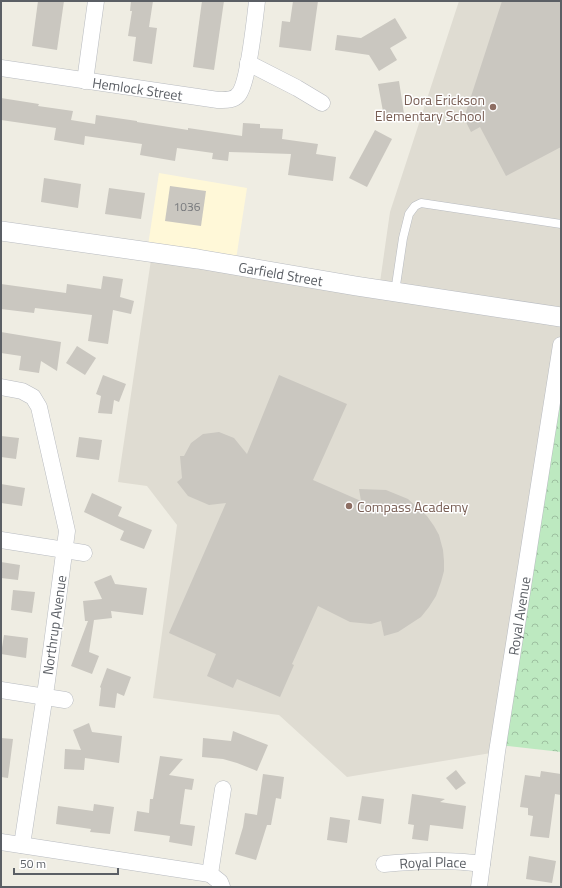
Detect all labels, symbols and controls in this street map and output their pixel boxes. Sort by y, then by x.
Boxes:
street label: Hemlock Street [91,71,184,105]
place label: Dora Erickson Elementary School [375,89,485,126]
marker: Dora Erickson Elementary School [488,102,498,112]
house number: 1036 [174,197,201,216]
street label: Garfield Street [237,256,325,291]
place label: Compass Academy [357,496,469,517]
marker: Compass Academy [344,501,354,511]
street label: Northrup Avenue [37,574,71,676]
street label: Royal Avenue [502,575,535,657]
scale bar [14,850,118,876]
street label: Royal Place [399,850,467,873]
text: 50 m [20,854,46,873]

